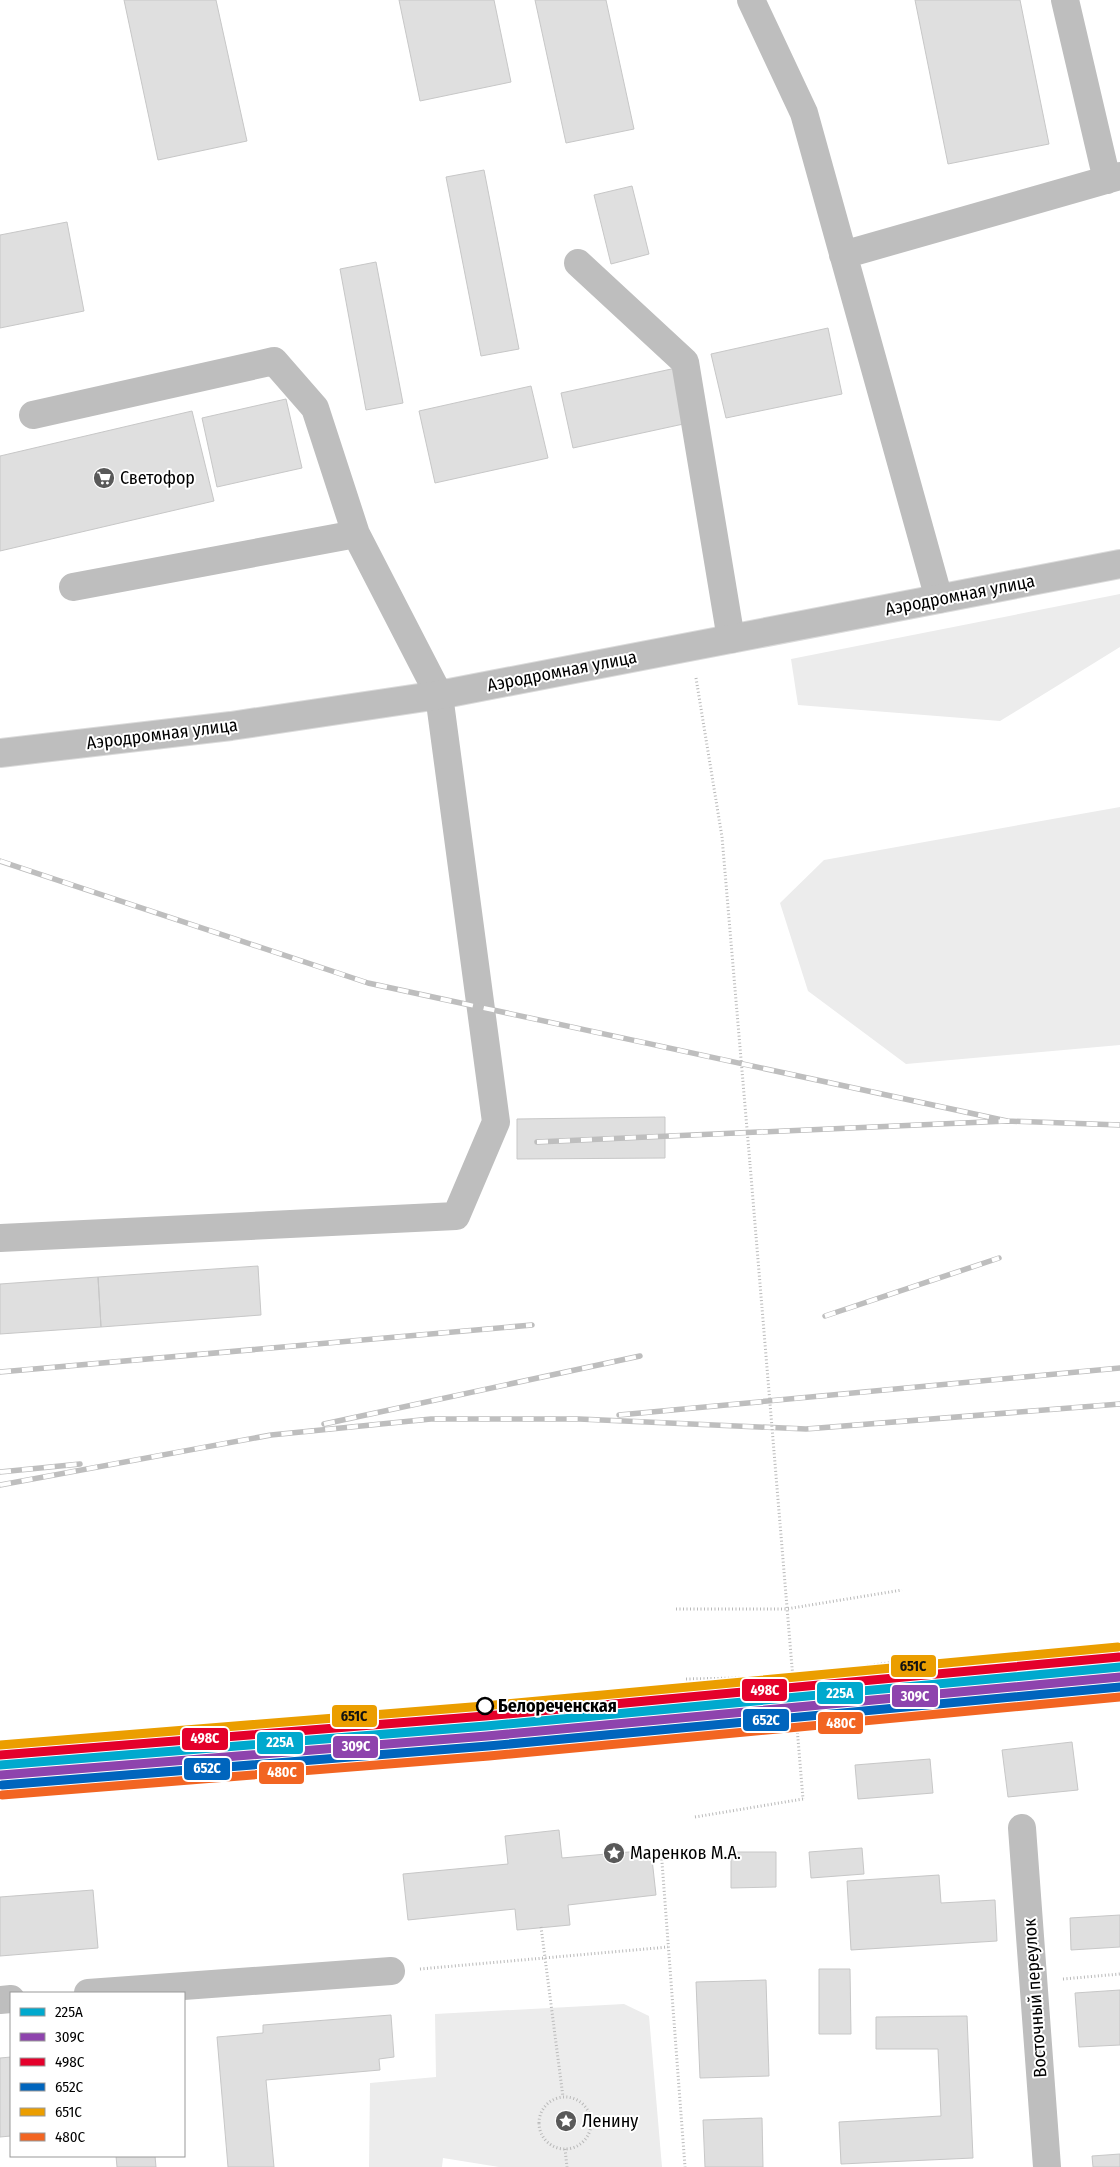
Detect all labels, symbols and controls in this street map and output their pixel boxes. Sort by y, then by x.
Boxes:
supermarket icon: Светофор [92,466,116,490]
place label: Светофор [120,467,195,489]
street label: Аэродромная улица [883,570,1037,620]
street label: Аэродромная улица [485,646,639,696]
street label: Аэродромная улица [85,714,239,754]
line badge: 651С [890,1654,937,1678]
text: 651С [900,1658,927,1675]
line badge: 498С [741,1678,788,1702]
line badge: 225А [816,1681,864,1705]
text: 498С [751,1682,780,1699]
line badge: 309С [891,1684,939,1708]
text: 225А [825,1685,854,1702]
text: 309С [900,1688,930,1705]
place label: Белореченская [498,1695,617,1717]
marker: Белореченская [476,1697,494,1715]
line badge: 651С [331,1704,378,1728]
text: 651С [341,1708,368,1725]
line badge: 652С [742,1708,790,1732]
line badge: 480С [817,1711,864,1735]
text: 652С [752,1712,780,1729]
text: 480С [826,1715,856,1732]
line badge: 498С [181,1727,229,1751]
text: 498С [191,1730,220,1747]
line badge: 225А [256,1731,304,1755]
text: 225А [265,1734,294,1751]
line badge: 309С [332,1735,379,1759]
text: 309С [341,1738,371,1755]
line badge: 652С [183,1757,231,1781]
text: 652С [193,1760,221,1777]
line badge: 480С [258,1761,305,1785]
text: 480С [267,1764,297,1781]
place icon: Маренков М.А. [602,1841,626,1865]
place label: Маренков М.А. [630,1842,741,1864]
street label: Восточный переулок [1018,1917,1052,2078]
legend [10,1992,185,2157]
text: 225А [55,2003,83,2021]
text: 309С [55,2028,85,2046]
text: 498С [55,2053,85,2071]
text: 652С [55,2078,84,2096]
text: 651С [55,2103,82,2121]
place icon: Ленину [554,2109,578,2133]
place label: Ленину [582,2110,638,2132]
text: 480С [55,2128,86,2146]

